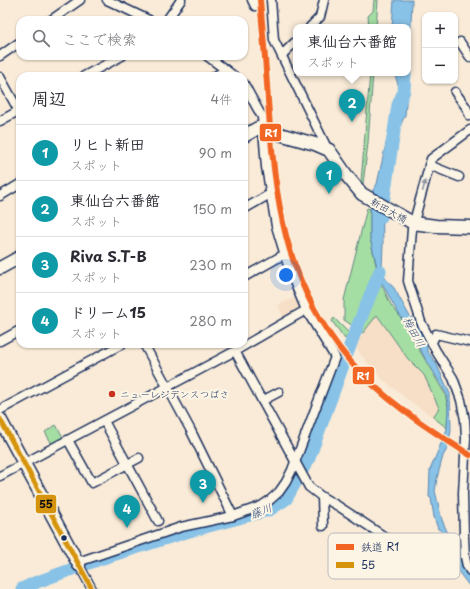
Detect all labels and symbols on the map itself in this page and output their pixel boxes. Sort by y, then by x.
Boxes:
pin: 2 [339,89,365,122]
line badge: R1 [259,123,282,142]
text: R1 [265,124,277,141]
pin: 1 [316,161,342,194]
one-way arrow [421,180,427,192]
street label: 新田大橋 [368,193,410,226]
your location [276,265,296,285]
water label: 梅田川 [399,313,430,350]
line badge: R1 [352,366,375,385]
text: R1 [357,367,369,384]
place label: ニューレジデンスつばさ [120,386,230,401]
marker: ニューレジデンスつばさ [107,389,117,399]
pin: 3 [190,470,216,503]
line badge: 55 [35,494,57,514]
text: 55 [39,495,53,512]
pin: 4 [114,495,140,528]
water label: 藤川 [248,499,274,522]
unlabelled marker [59,533,69,543]
legend [328,533,460,579]
text: 鉄道 R1 [361,538,399,555]
text: 55 [361,556,375,573]

